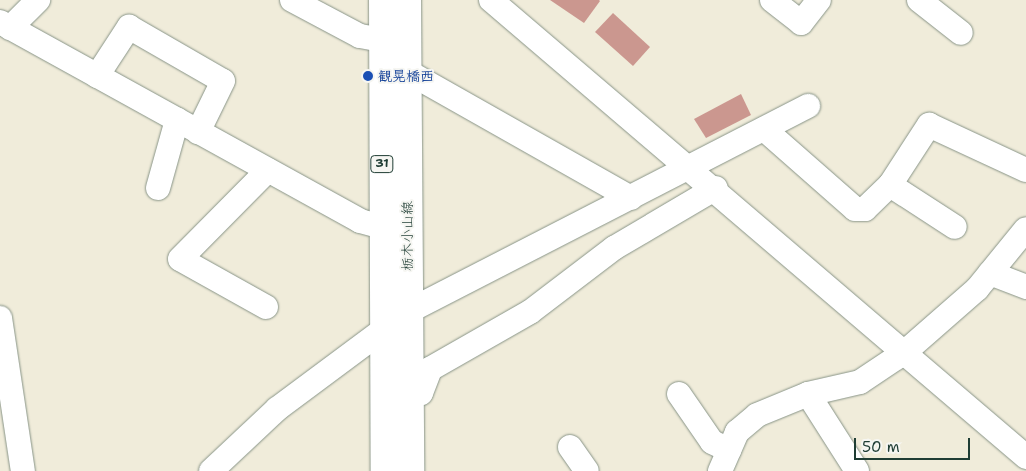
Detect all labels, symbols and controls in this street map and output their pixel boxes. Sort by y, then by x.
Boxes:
place label: 観晃橋西 [378,68,434,84]
marker: 観晃橋西 [362,70,374,82]
road number: 31 [370,154,394,173]
street label: 栃木小山線 [399,201,415,271]
scale bar [856,428,972,460]
text: 50 m [862,437,900,457]

